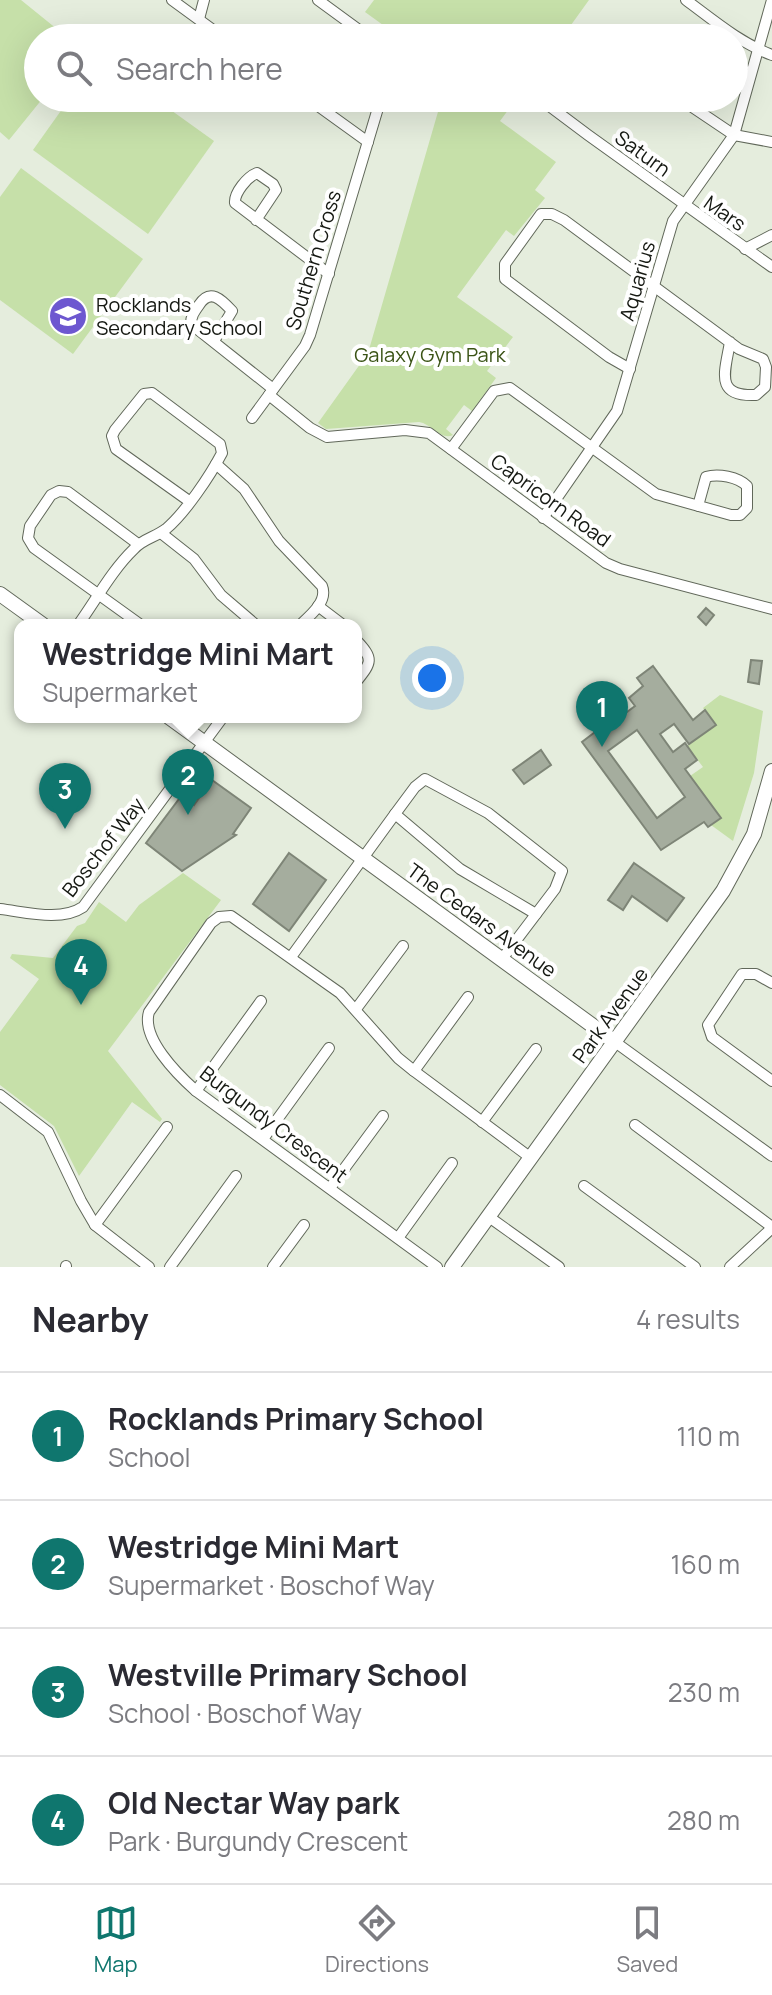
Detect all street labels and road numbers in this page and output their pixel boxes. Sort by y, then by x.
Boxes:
street label: Saturn [610,124,676,182]
street label: Southern Cross [279,187,347,333]
street label: Mars [699,189,751,237]
street label: Aquarius [613,238,661,324]
street label: Capricorn Road [486,447,616,553]
street label: Boschof Way [56,791,151,902]
street label: The Cedars Avenue [402,857,562,983]
street label: Park Avenue [566,962,654,1068]
street label: Burgundy Crescent [195,1060,353,1188]

